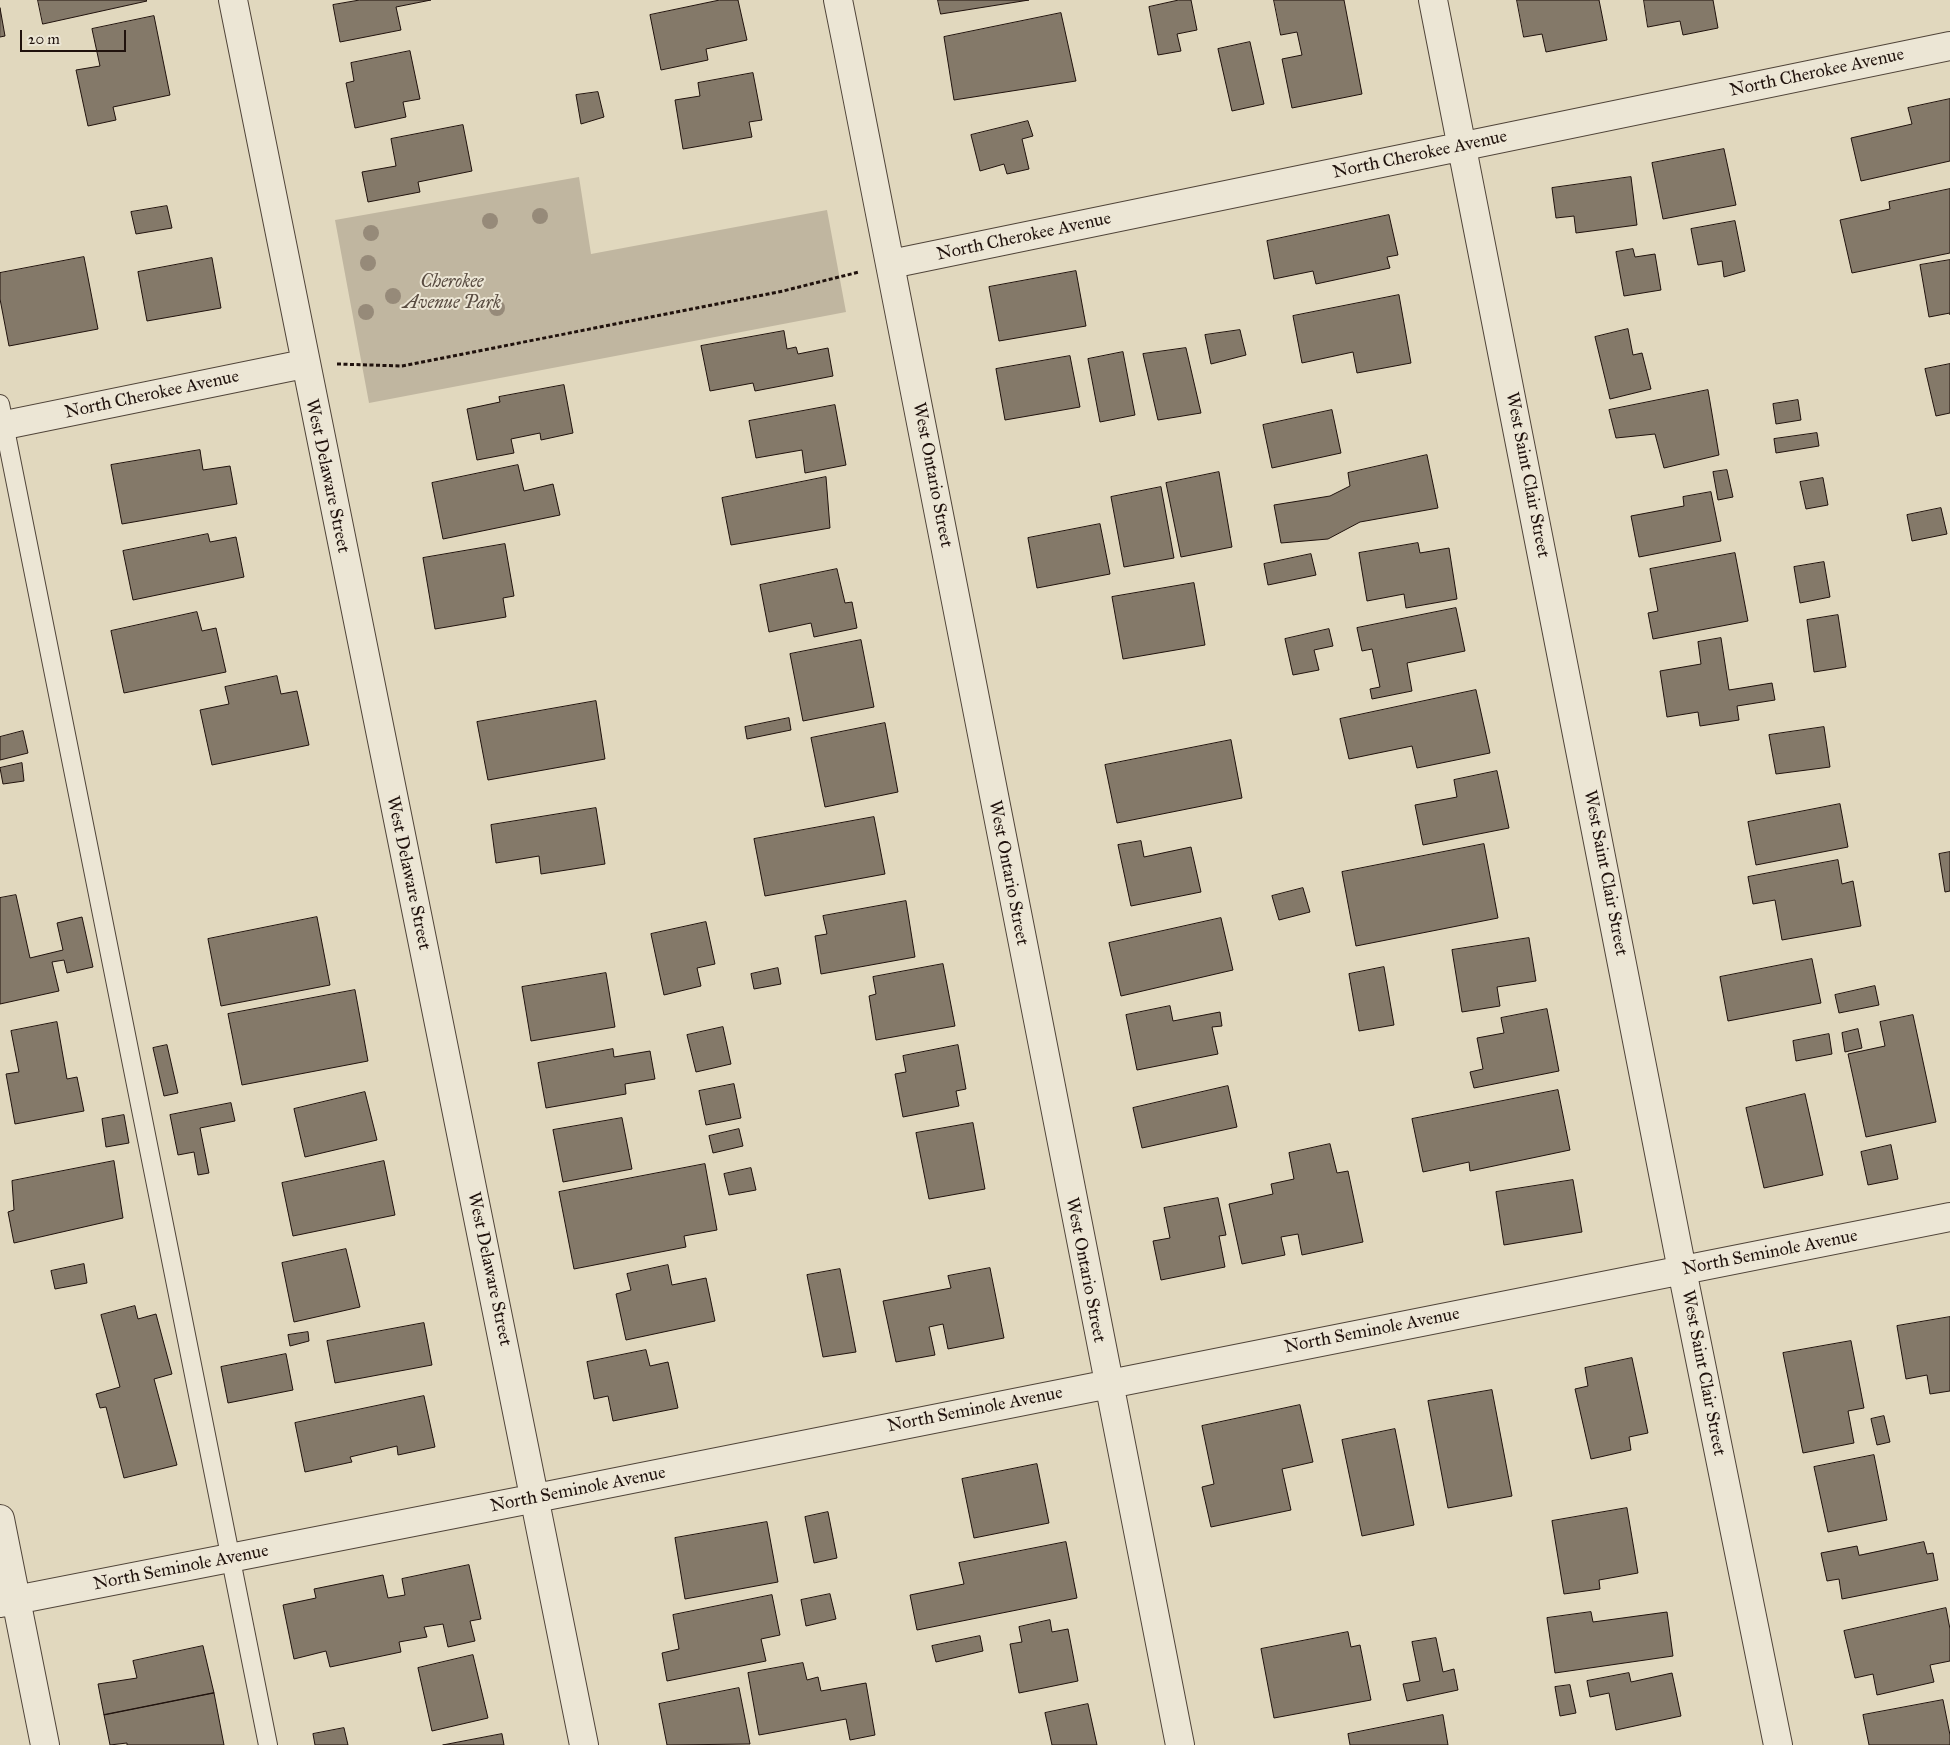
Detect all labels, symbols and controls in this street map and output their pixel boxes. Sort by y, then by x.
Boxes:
scale bar [22,20,129,52]
text: 20 m [28,30,60,48]
street label: North Cherokee Avenue [1728,44,1906,102]
street label: North Cherokee Avenue [1331,126,1509,184]
street label: North Cherokee Avenue [935,208,1113,266]
park label: Cherokee Avenue Park [403,272,501,314]
street label: North Cherokee Avenue [63,366,241,424]
street label: West Saint Clair Street [1500,390,1554,560]
street label: West Delaware Street [300,397,354,555]
street label: West Ontario Street [907,401,957,549]
street label: West Saint Clair Street [1578,788,1632,958]
street label: West Delaware Street [381,794,435,952]
street label: West Ontario Street [983,799,1033,947]
street label: West Delaware Street [462,1190,516,1348]
street label: West Ontario Street [1060,1196,1110,1344]
street label: North Seminole Avenue [1681,1225,1859,1281]
street label: West Saint Clair Street [1676,1288,1730,1458]
street label: North Seminole Avenue [1283,1303,1461,1359]
street label: North Seminole Avenue [886,1382,1064,1438]
street label: North Seminole Avenue [489,1462,667,1518]
street label: North Seminole Avenue [92,1540,270,1596]

